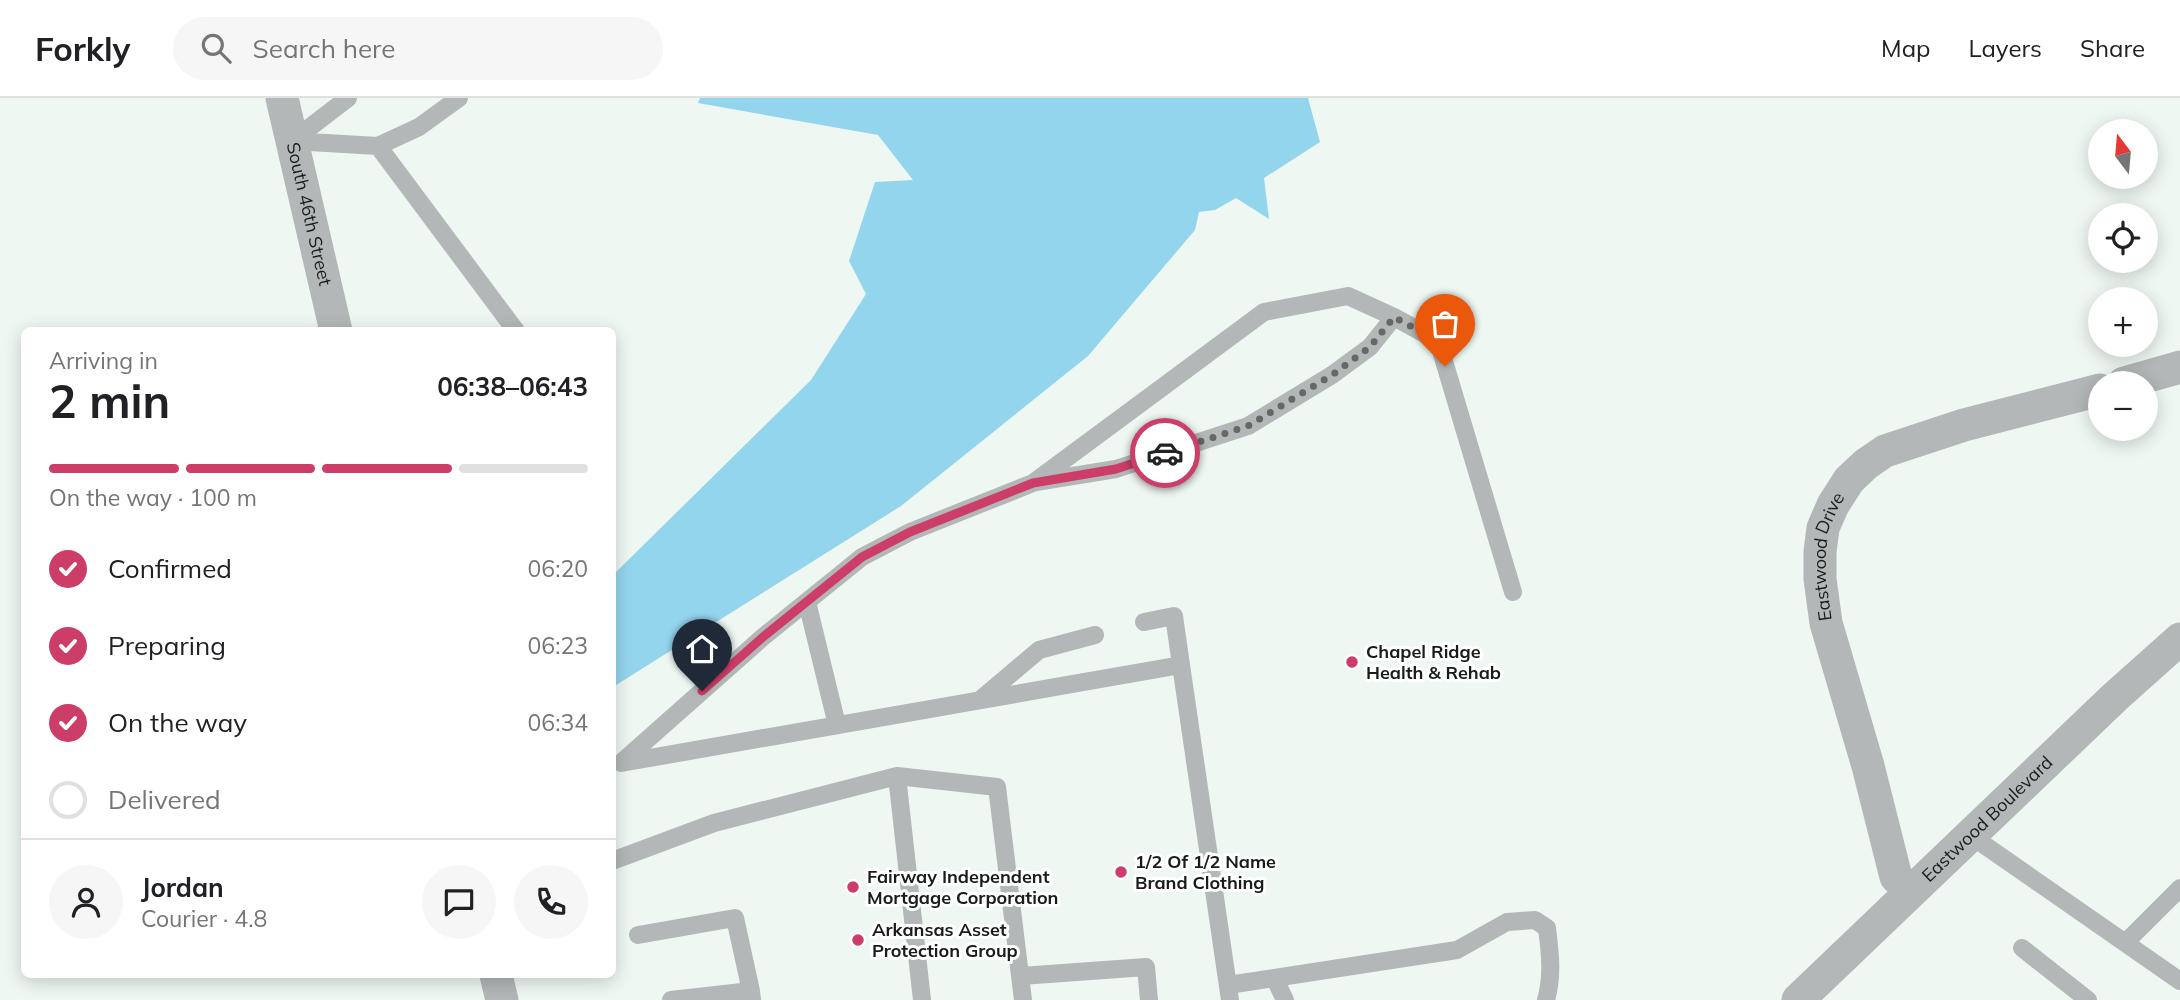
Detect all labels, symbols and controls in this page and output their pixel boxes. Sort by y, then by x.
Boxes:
search box [173,17,663,80]
text: Forkly [35,28,131,69]
icon: search [197,29,235,67]
text: Search here [253,32,395,65]
text: Map [1881,33,1930,63]
text: Layers [1968,33,2042,63]
text: Share [2080,33,2145,63]
north arrow [2088,119,2158,189]
map controls [2088,119,2158,441]
street label: South 46th Street [282,140,337,288]
button: locate [2088,203,2158,273]
button: + [2088,287,2158,357]
pin [1415,294,1475,366]
icon: bag [1426,305,1464,343]
text: Arriving in [49,346,158,375]
text: 06:38–06:43 [437,370,588,403]
button: − [2088,371,2158,441]
text: 2 min [49,372,170,430]
courier [1130,418,1200,488]
icon: car [1146,434,1184,472]
text: On the way · 100 m [49,483,257,512]
street label: Eastwood Drive [1808,487,1849,623]
icon: check [49,550,87,588]
text: Confirmed [108,552,232,585]
text: 06:20 [528,554,588,583]
pin [672,619,732,691]
icon: check [49,627,87,665]
text: Preparing [108,629,226,662]
icon: home [683,630,721,668]
text: 06:23 [528,631,588,660]
place label: Chapel Ridge Health & Rehab [1366,640,1501,684]
marker: Chapel Ridge Health & Rehab [1344,654,1360,670]
icon: check [49,704,87,742]
text: On the way [108,706,247,739]
text: 06:34 [528,708,588,737]
street label: Eastwood Boulevard [1917,751,2057,887]
text: Delivered [108,783,221,816]
place label: 1/2 Of 1/2 Name Brand Clothing [1135,850,1276,894]
marker: 1/2 Of 1/2 Name Brand Clothing [1113,864,1129,880]
button: person [49,865,123,939]
button: chat [422,865,496,939]
button: phone [514,865,588,939]
place label: Fairway Independent Mortgage Corporation [867,865,1058,909]
text: Jordan [141,871,224,904]
marker: Fairway Independent Mortgage Corporation [845,879,861,895]
text: Courier · 4.8 [141,904,267,933]
place label: Arkansas Asset Protection Group [872,918,1018,962]
marker: Arkansas Asset Protection Group [850,932,866,948]

